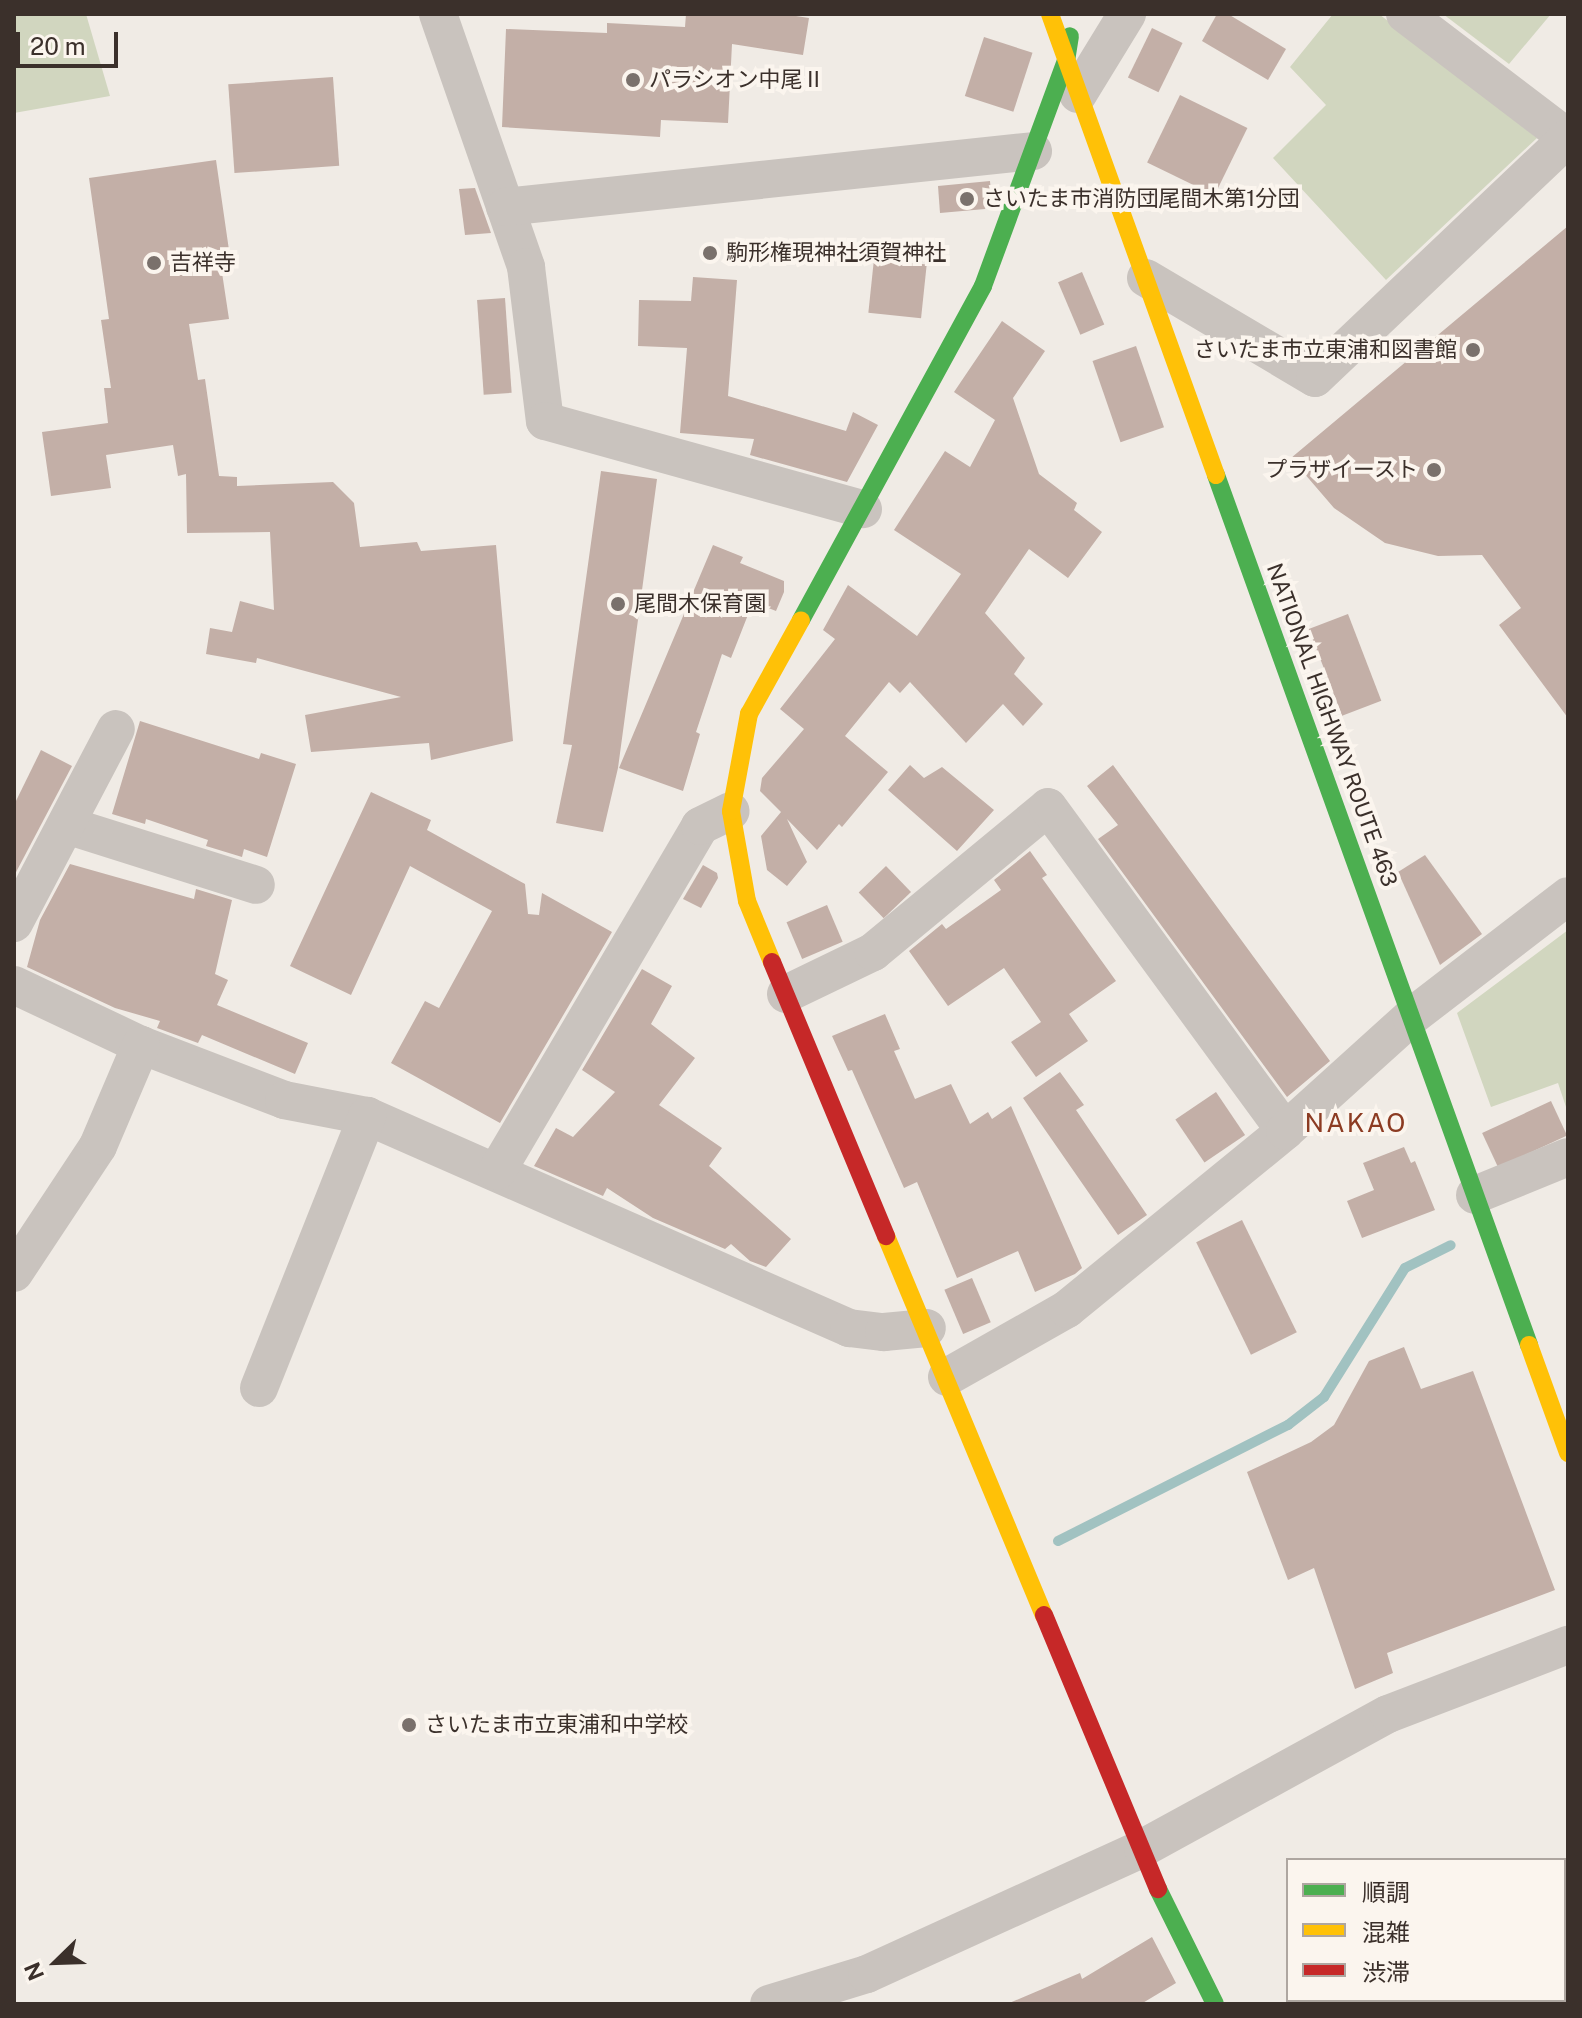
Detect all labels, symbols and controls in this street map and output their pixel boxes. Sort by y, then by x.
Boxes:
scale bar [20,16,122,66]
text: 20 m [30,32,86,60]
place label: パラシオン中尾Ⅱ [649,67,825,93]
marker: パラシオン中尾Ⅱ [624,71,642,89]
place label: さいたま市消防団尾間木第1分団 [983,186,1300,212]
marker: さいたま市消防団尾間木第1分団 [958,190,976,208]
place label: 駒形権現神社須賀神社 [726,240,946,266]
marker: 駒形権現神社須賀神社 [701,244,719,262]
place label: 吉祥寺 [170,250,236,276]
marker: 吉祥寺 [145,254,163,272]
place label: さいたま市立東浦和図書館 [1193,337,1457,363]
marker: さいたま市立東浦和図書館 [1464,341,1482,359]
place label: プラザイースト [1264,457,1418,483]
marker: プラザイースト [1425,461,1443,479]
street label: NATIONAL HIGHWAY ROUTE 463 [1261,560,1403,890]
place label: 尾間木保育園 [634,591,766,617]
marker: 尾間木保育園 [609,595,627,613]
district label: NAKAO [1305,1107,1407,1139]
place label: さいたま市立東浦和中学校 [425,1712,689,1738]
marker: さいたま市立東浦和中学校 [400,1716,418,1734]
legend [1286,1858,1566,2002]
text: 順調 [1362,1878,1410,1906]
text: 混雑 [1362,1918,1410,1946]
north arrow [16,1922,96,2002]
text: N [19,1958,49,1984]
text: 渋滞 [1362,1958,1410,1986]

